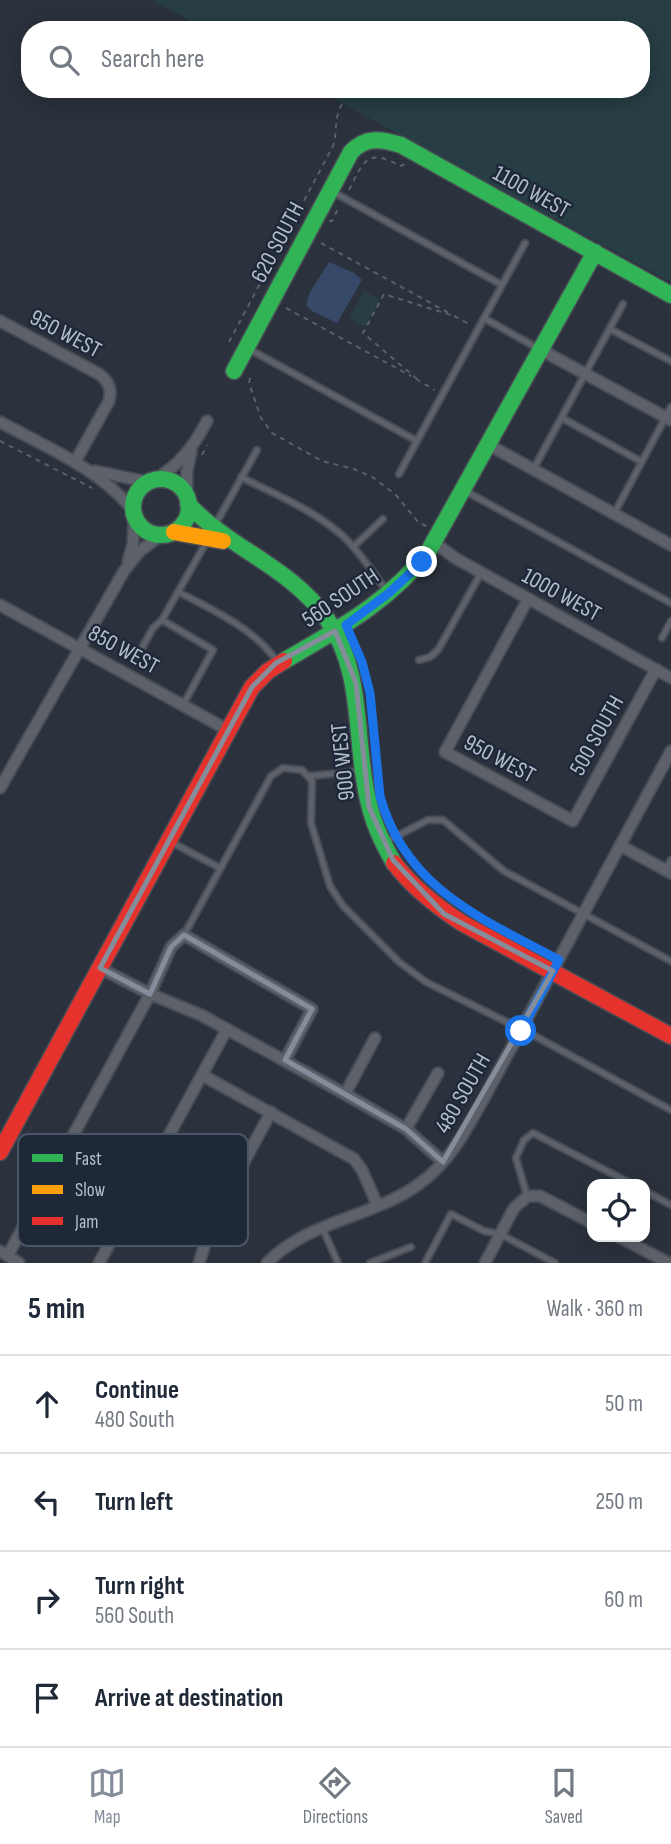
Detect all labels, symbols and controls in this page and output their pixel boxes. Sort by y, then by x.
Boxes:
search box [21,21,650,98]
icon: search [45,41,83,79]
text: Search here [101,44,204,75]
street label: 1100 WEST [488,159,575,224]
street label: 620 SOUTH [245,197,311,288]
street label: 950 WEST [25,303,106,364]
route end [406,546,437,577]
street label: 560 SOUTH [297,562,384,634]
street label: 1000 WEST [517,562,606,628]
street label: 850 WEST [83,619,164,681]
street label: 500 SOUTH [564,691,630,780]
street label: 900 WEST [325,722,361,802]
street label: 950 WEST [459,728,540,789]
route start [505,1015,536,1046]
street label: 480 SOUTH [429,1049,497,1138]
legend [18,1134,248,1246]
text: Fast [75,1148,102,1171]
text: Slow [75,1179,105,1202]
map controls [587,1179,650,1242]
button: locate [587,1179,650,1242]
text: Jam [74,1211,98,1234]
text: 5 min [28,1291,85,1327]
text: Walk · 360 m [546,1295,643,1323]
text: Continue [95,1375,179,1406]
icon: ahead [28,1385,66,1423]
text: 50 m [605,1390,643,1418]
text: 480 South [95,1406,175,1434]
icon: left [28,1483,66,1521]
text: Turn left [95,1487,173,1518]
text: 250 m [596,1488,643,1516]
text: Turn right [95,1571,184,1602]
icon: right [28,1581,66,1619]
text: 60 m [604,1586,643,1614]
text: 560 South [95,1602,174,1630]
icon: arrive [28,1679,66,1717]
text: Arrive at destination [95,1683,283,1714]
tab: Map [88,1764,126,1829]
tab: Directions [303,1764,368,1829]
tab: Saved [545,1764,583,1829]

